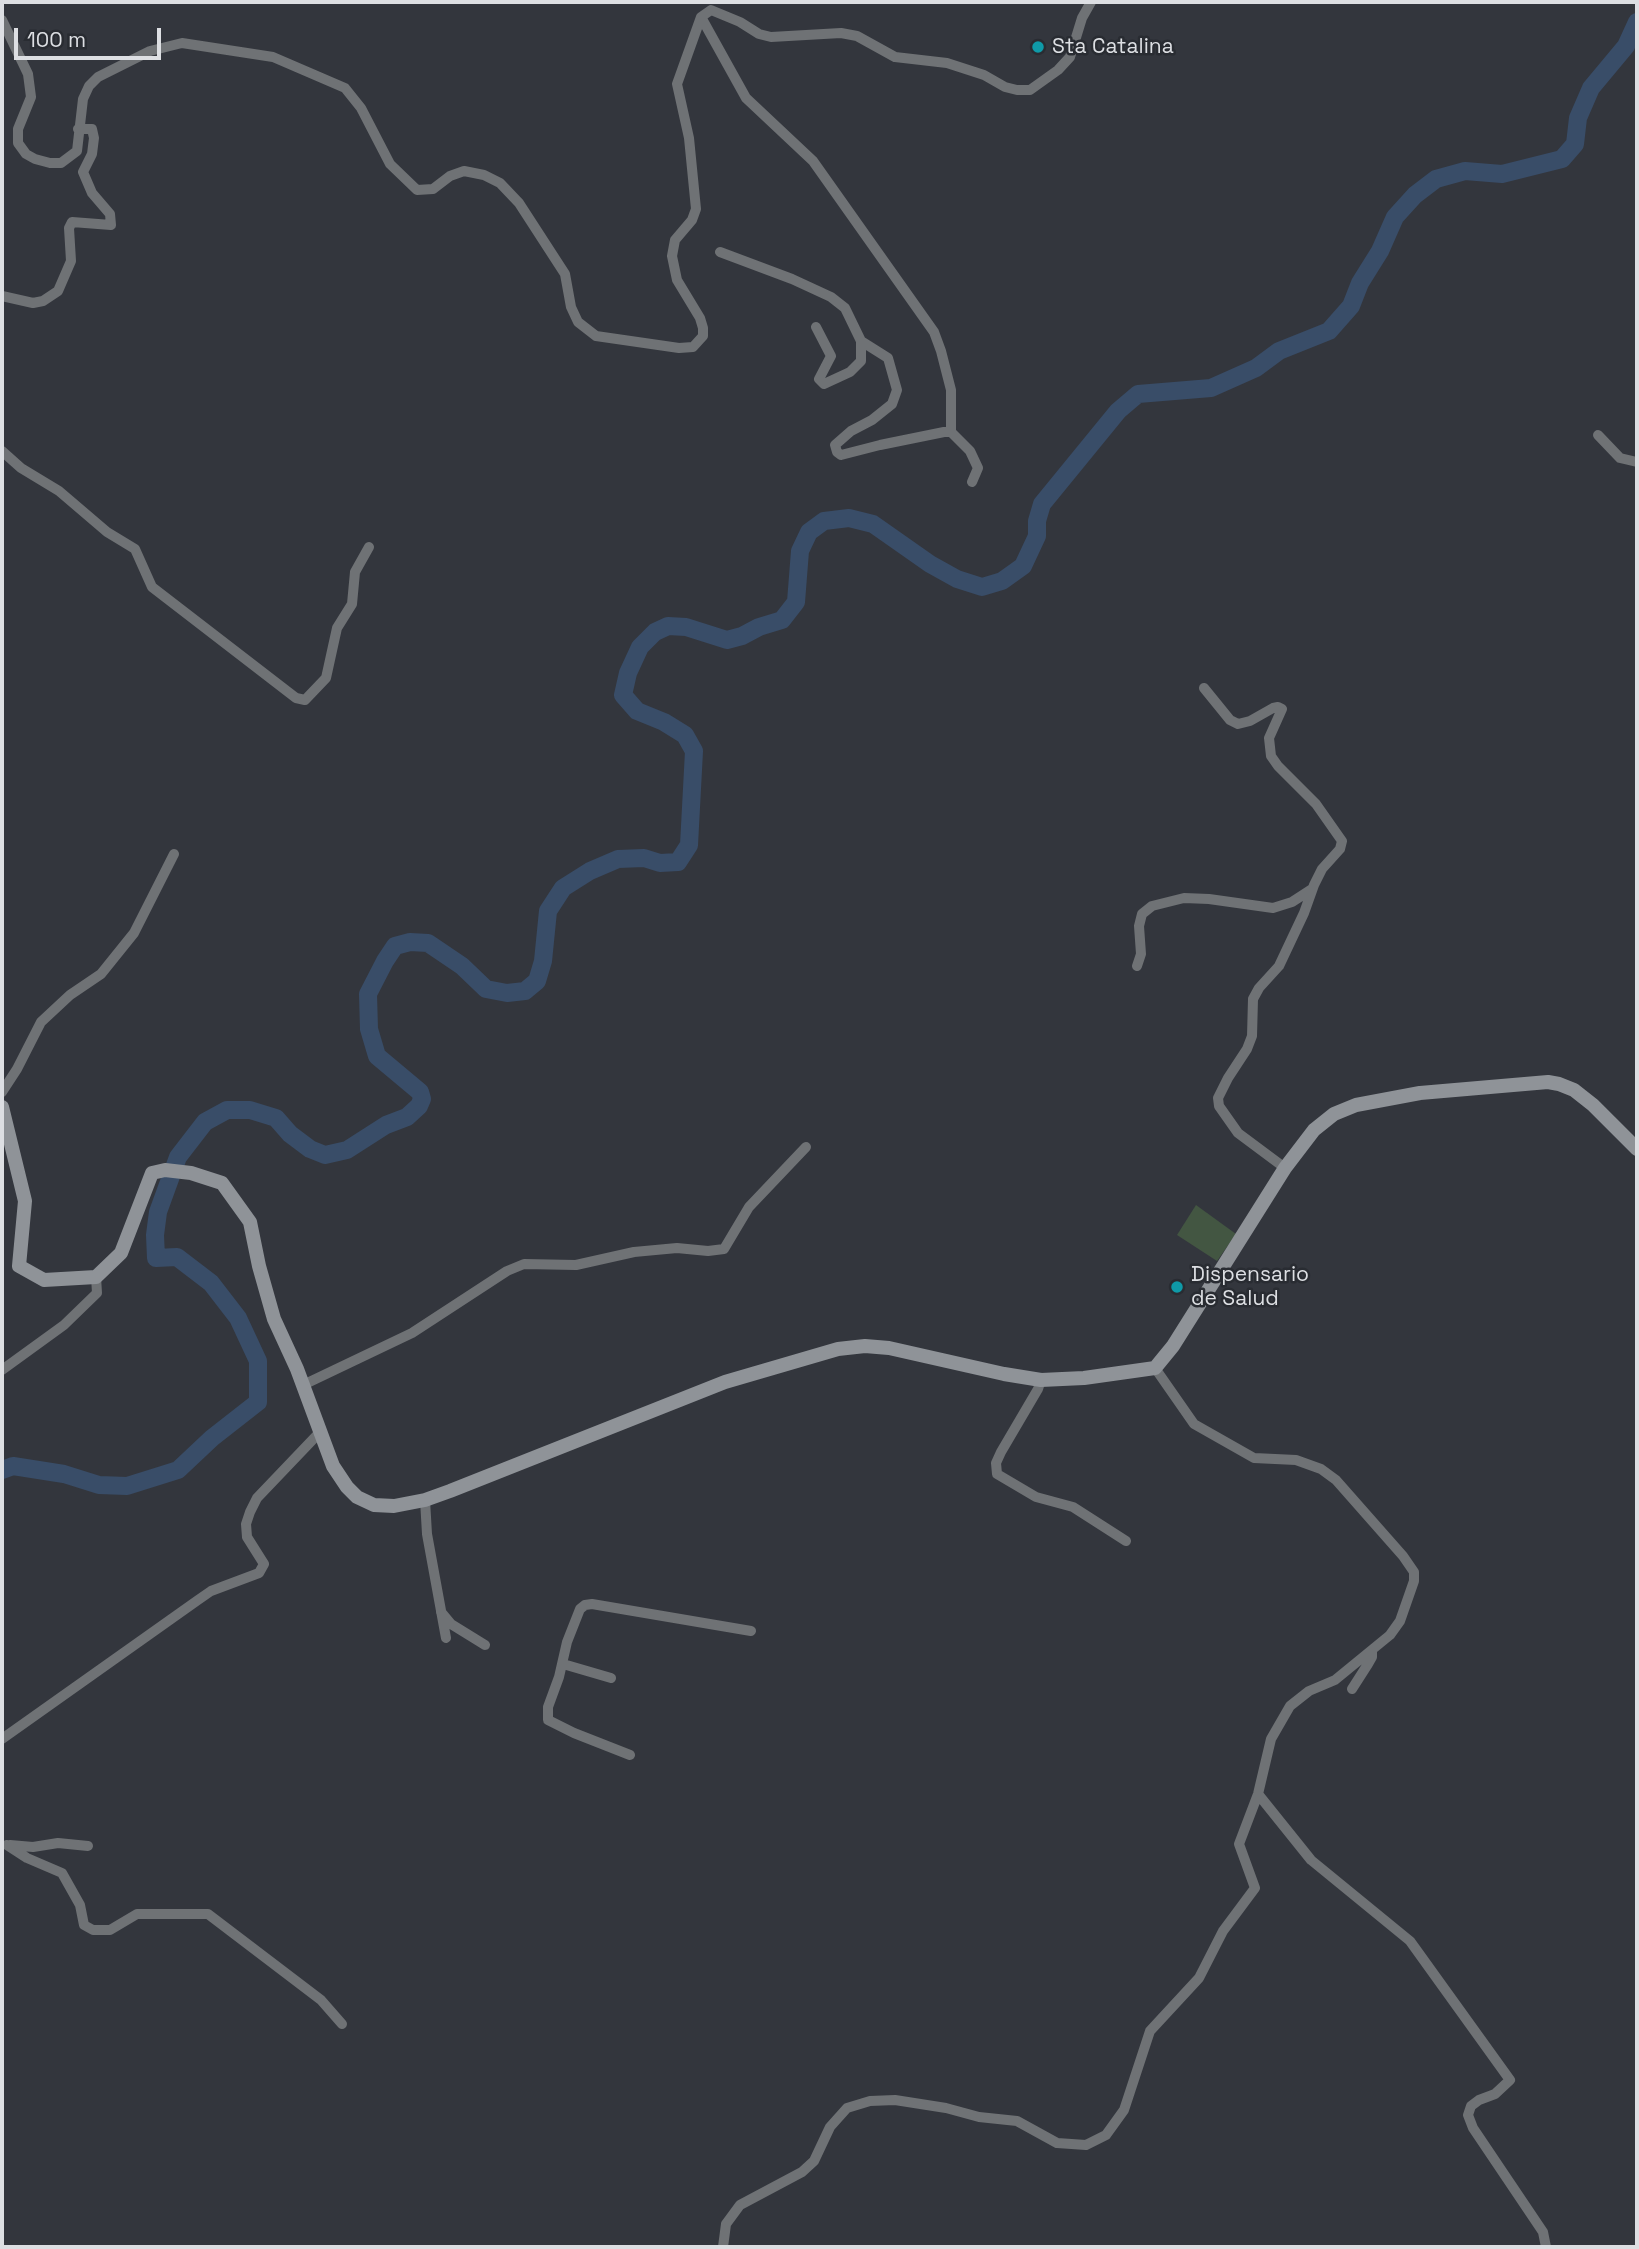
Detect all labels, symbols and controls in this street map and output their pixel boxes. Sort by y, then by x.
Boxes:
scale bar [18,14,164,58]
text: 100 m [27,26,86,53]
place label: Sta Catalina [1052,34,1174,60]
marker: Sta Catalina [1030,39,1046,55]
place label: Dispensario de Salud [1191,1262,1309,1312]
marker: Dispensario de Salud [1169,1279,1185,1295]

